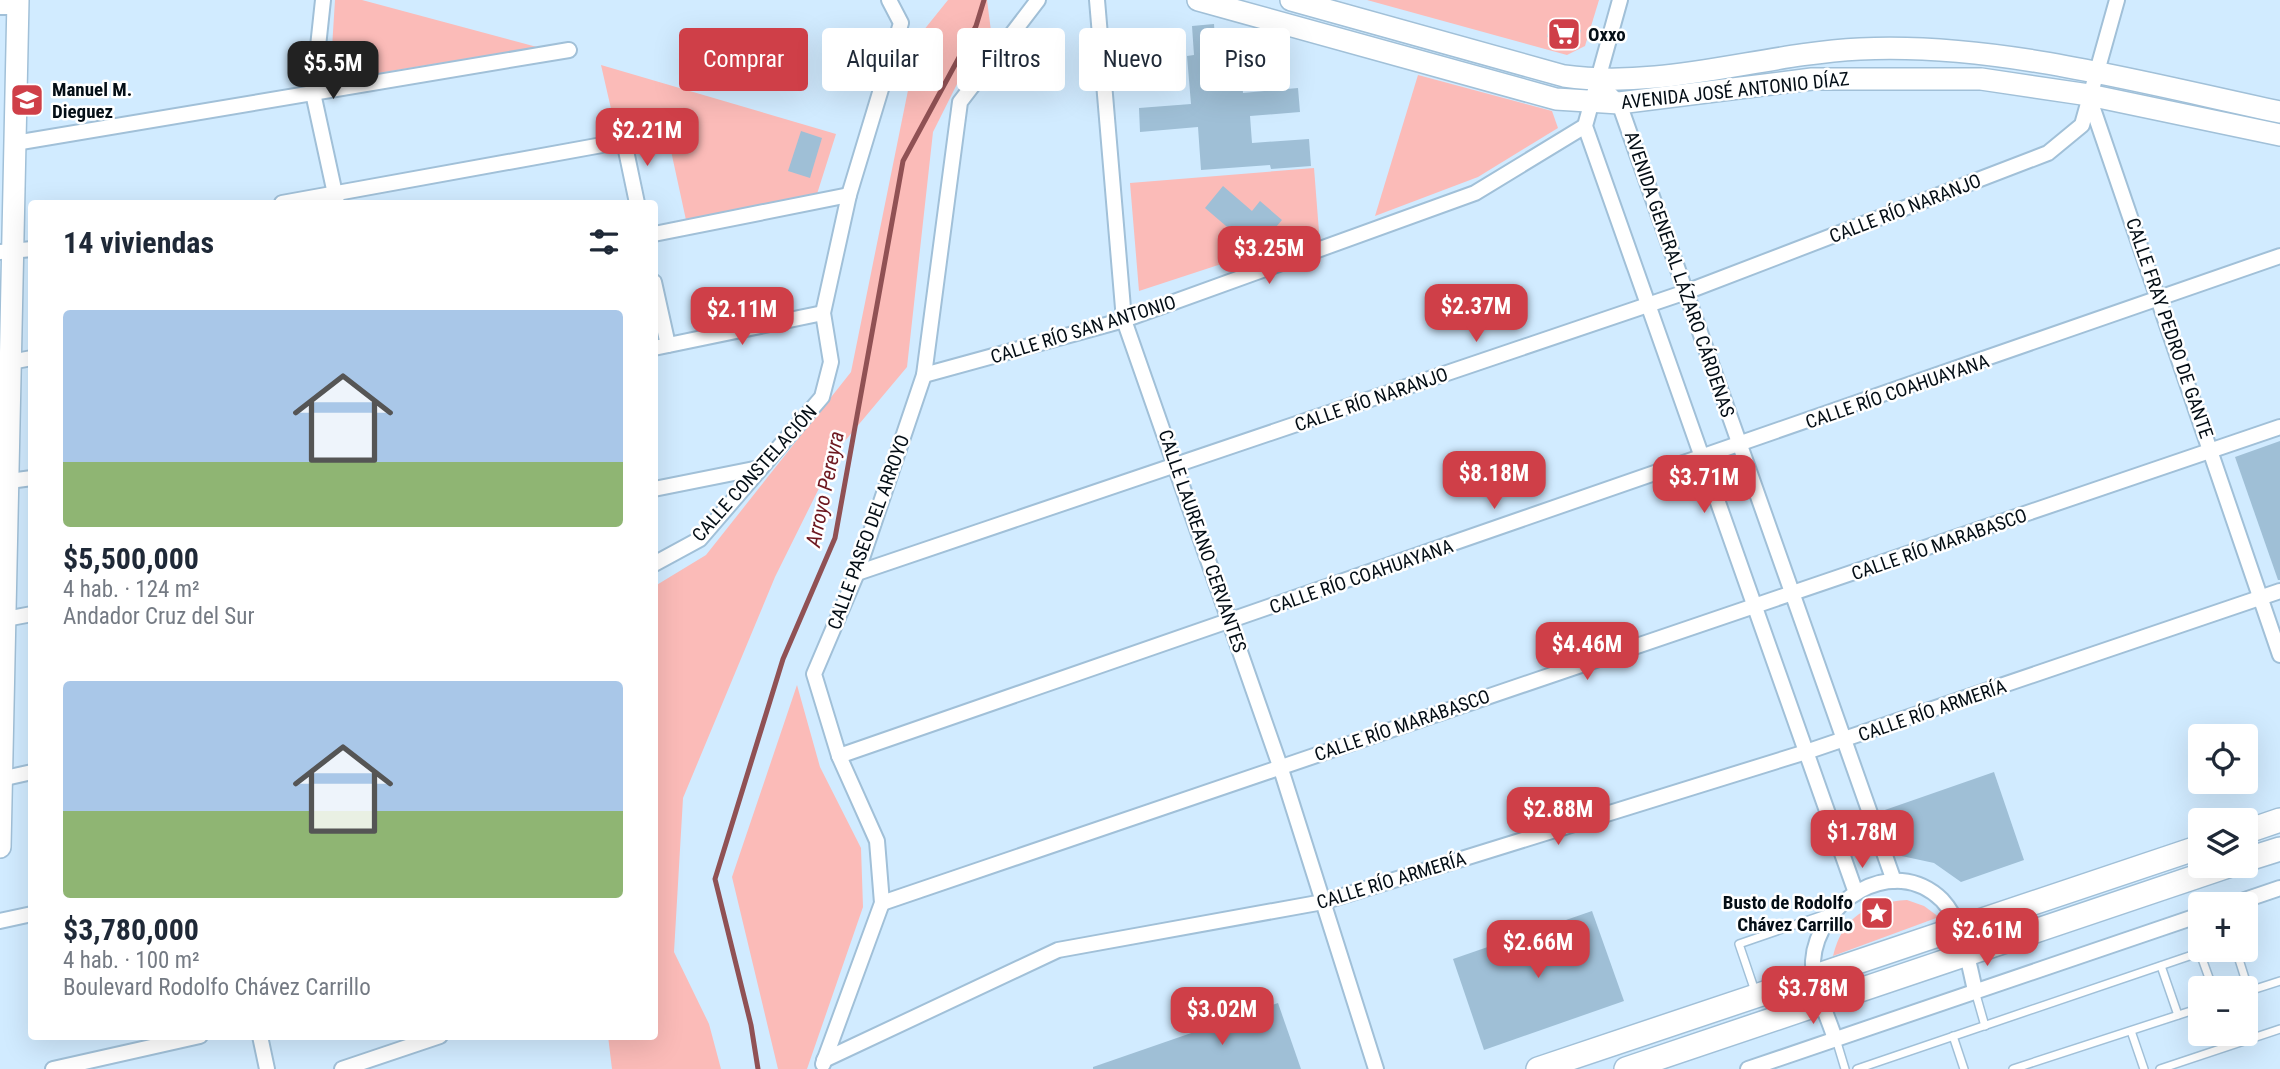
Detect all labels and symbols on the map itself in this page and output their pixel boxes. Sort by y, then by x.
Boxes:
supermarket icon: Oxxo [1545,15,1583,53]
place label: Oxxo [1588,23,1626,46]
pin: $5.5M [284,42,382,101]
street label: AVENIDA JOSÉ ANTONIO DÍAZ [1620,67,1850,114]
place label: Manuel M. Dieguez [52,78,132,123]
school or university icon: Manuel M. Dieguez [8,81,46,119]
pin: $2.21M [590,108,704,168]
street label: AVENIDA GENERAL LÁZARO CÁRDENAS [1620,128,1739,420]
street label: CALLE RÍO NARANJO [1826,169,1984,248]
street label: CALLE FRAY PEDRO DE GANTE [2121,215,2218,441]
pin: $3.25M [1212,226,1326,286]
pin: $2.37M [1419,284,1533,344]
pin: $2.11M [685,288,799,347]
street label: CALLE RÍO SAN ANTONIO [988,290,1179,369]
street label: CALLE RÍO COAHUAYANA [1802,349,1992,434]
street label: CALLE RÍO NARANJO [1292,362,1451,436]
street label: CALLE CONSTELACIÓN [687,400,822,546]
street label: CALLE LAUREANO CERVANTES [1154,427,1252,656]
water label: Arroyo Pereyra [801,429,849,550]
street label: CALLE PASEO DEL ARROYO [822,432,914,633]
pin: $8.18M [1437,452,1551,511]
pin: $3.71M [1647,456,1761,515]
street label: CALLE RÍO MARABASCO [1848,504,2030,585]
street label: CALLE RÍO COAHUAYANA [1266,534,1456,619]
pin: $4.46M [1530,622,1644,682]
street label: CALLE RÍO ARMERÍA [1855,674,2009,747]
street label: CALLE RÍO MARABASCO [1311,685,1493,766]
pin: $2.88M [1501,788,1615,847]
pin: $1.78M [1805,810,1919,870]
street label: CALLE RÍO ARMERÍA [1314,847,1469,914]
place label: Busto de Rodolfo Chávez Carrillo [1723,891,1853,936]
place icon: Busto de Rodolfo Chávez Carrillo [1858,894,1896,932]
pin: $2.61M [1930,908,2044,968]
pin: $2.66M [1481,920,1595,980]
pin: $3.78M [1756,967,1870,1026]
pin: $3.02M [1165,988,1279,1047]

